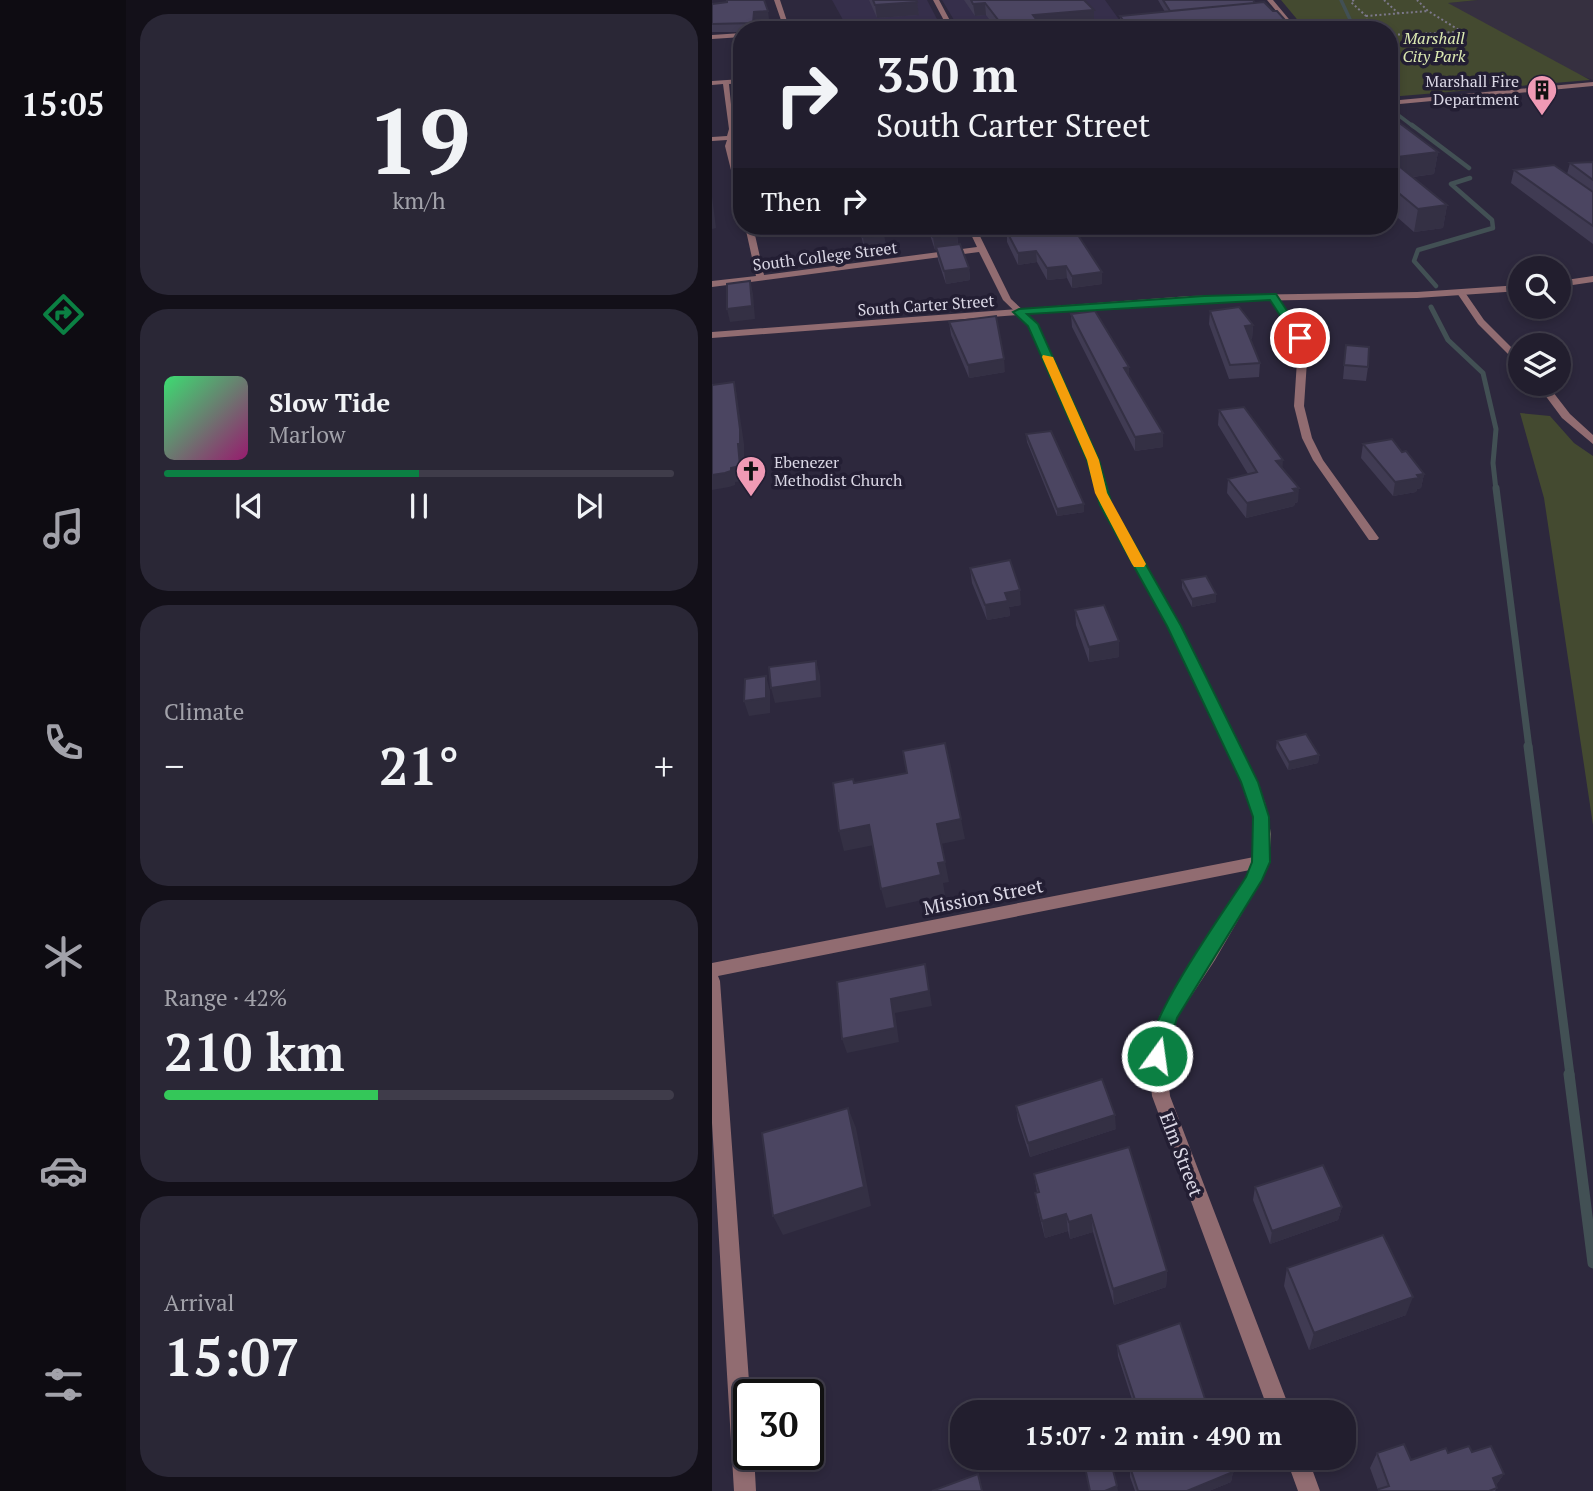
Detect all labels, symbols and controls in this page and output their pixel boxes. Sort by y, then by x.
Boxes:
park label: Marshall City Park [1402,27,1466,67]
text: 350 m [876,41,1018,106]
icon: right [761,49,852,140]
place label: Marshall Fire Department [1425,70,1519,110]
building icon: Marshall Fire Department [1525,73,1559,117]
text: 19 [368,79,470,200]
text: 15:05 [21,83,105,125]
text: South Carter Street [876,104,1150,146]
icon: right [835,182,873,220]
text: Then [761,184,821,218]
text: km/h [392,185,446,216]
street label: South College Street [752,236,899,276]
map controls [1508,256,1571,396]
button: search [1508,256,1571,319]
street label: South Carter Street [857,289,995,321]
icon: directions [39,290,88,339]
pin [1270,308,1330,368]
icon: arrive [1281,319,1319,357]
button: layers [1508,333,1571,396]
text: Slow Tide [269,385,390,419]
text: Marlow [269,419,346,450]
place label: Ebenezer Methodist Church [774,451,903,491]
church icon: Ebenezer Methodist Church [734,454,768,498]
icon: previous [230,487,268,525]
icon: pause [400,487,438,525]
icon: next [570,487,608,525]
icon: music [39,504,88,553]
text: Climate [164,696,244,727]
icon: phone [39,718,88,767]
text: 21° [379,731,459,800]
text: − [164,741,184,791]
text: + [654,741,674,791]
street label: Mission Street [921,872,1045,920]
icon: climate [39,932,88,981]
text: Range · 42% [164,982,287,1013]
text: 210 km [164,1017,345,1086]
position arrow [1120,1019,1194,1093]
street label: Elm Street [1154,1108,1210,1200]
icon: car [39,1146,88,1195]
text: Arrival [164,1287,235,1318]
text: 15:07 [164,1322,299,1391]
icon: filters [39,1360,88,1409]
speed limit sign: 30 [733,1379,824,1470]
text: 15:07 · 2 min · 490 m [1024,1418,1282,1452]

